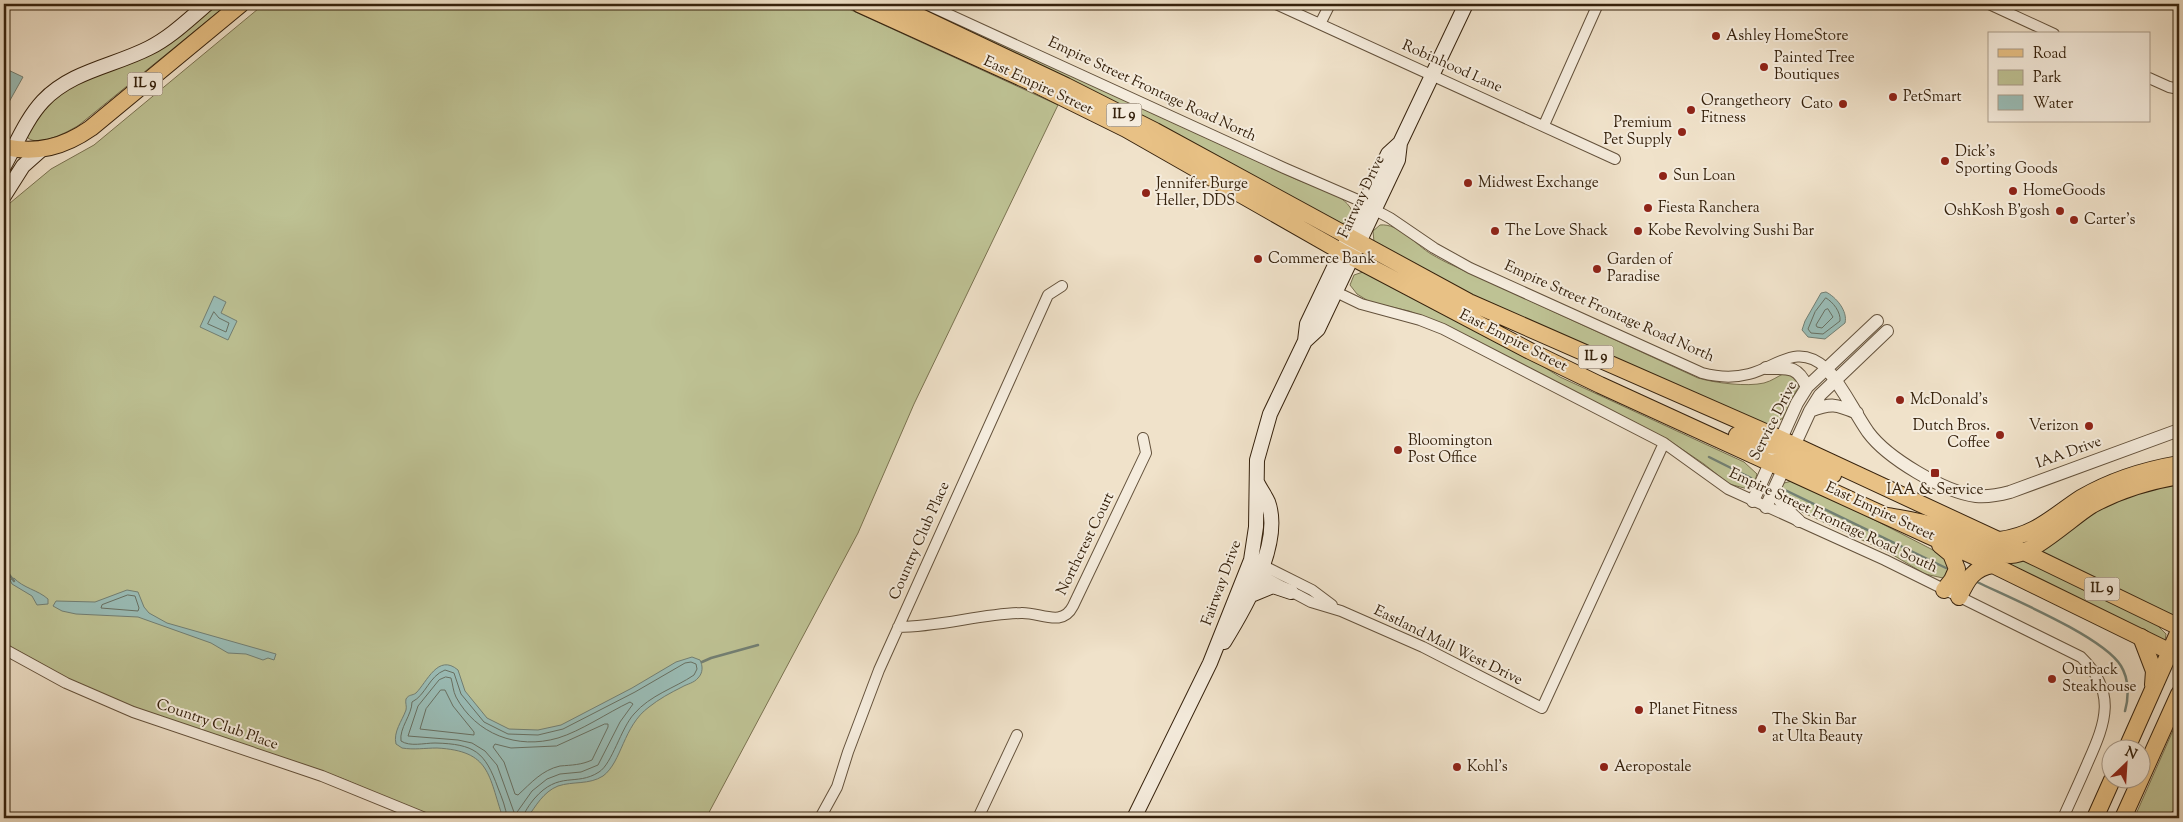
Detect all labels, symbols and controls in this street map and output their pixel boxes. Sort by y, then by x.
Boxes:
place label: Ashley HomeStore [1726,26,1849,47]
marker: Ashley HomeStore [1710,30,1722,42]
street label: Empire Street Frontage Road North [1044,32,1260,148]
legend [1988,32,2150,122]
street label: Robinhood Lane [1398,35,1506,99]
text: Road [2033,44,2067,65]
place label: Painted Tree Boutiques [1774,48,1855,86]
street label: East Empire Street [980,51,1096,121]
marker: Painted Tree Boutiques [1758,61,1770,73]
text: Park [2033,68,2062,89]
road number: IL 9 [128,72,162,96]
place label: PetSmart [1903,87,1962,108]
place label: Orangetheory Fitness [1701,91,1792,129]
marker: PetSmart [1887,91,1899,103]
place label: Cato [1801,94,1833,115]
text: Water [2033,94,2074,115]
marker: Cato [1837,98,1849,110]
road number: IL 9 [1106,104,1142,126]
marker: Orangetheory Fitness [1685,104,1697,116]
place label: Premium Pet Supply [1603,113,1673,151]
marker: Premium Pet Supply [1676,126,1688,138]
place label: Dick's Sporting Goods [1955,142,2058,180]
street label: Fairway Drive [1334,152,1390,242]
marker: Dick's Sporting Goods [1939,155,1951,167]
place label: Sun Loan [1673,166,1736,187]
marker: Sun Loan [1657,170,1669,182]
place label: Midwest Exchange [1478,173,1599,194]
place label: Jennifer Burge Heller, DDS [1155,174,1248,212]
marker: Midwest Exchange [1462,177,1474,189]
place label: HomeGoods [2023,181,2105,202]
marker: HomeGoods [2007,185,2019,197]
marker: Jennifer Burge Heller, DDS [1140,187,1152,199]
place label: Fiesta Ranchera [1658,198,1760,219]
place label: OshKosh B'gosh [1944,201,2050,222]
marker: Fiesta Ranchera [1642,202,1654,214]
marker: OshKosh B'gosh [2054,205,2066,217]
place label: Carter's [2084,210,2135,231]
marker: Carter's [2068,214,2080,226]
place label: The Love Shack [1505,221,1608,242]
place label: Kobe Revolving Sushi Bar [1648,221,1815,242]
marker: The Love Shack [1489,225,1501,237]
marker: Kobe Revolving Sushi Bar [1632,225,1644,237]
place label: Commerce Bank [1268,249,1376,270]
place label: Garden of Paradise [1607,250,1673,288]
marker: Commerce Bank [1252,253,1264,265]
street label: Empire Street Frontage Road North [1501,256,1718,368]
marker: Garden of Paradise [1591,263,1603,275]
street label: East Empire Street [1455,305,1571,377]
road number: IL 9 [1578,346,1614,368]
street label: Service Drive [1745,378,1803,464]
place label: McDonald's [1910,390,1988,411]
marker: McDonald's [1894,394,1906,406]
place label: Dutch Bros. Coffee [1913,416,1990,454]
place label: Verizon [2029,416,2079,437]
marker: Verizon [2083,420,2095,432]
marker: Dutch Bros. Coffee [1994,429,2006,441]
place label: Bloomington Post Office [1408,431,1493,469]
street label: IAA Drive [2033,431,2105,475]
marker: Bloomington Post Office [1392,444,1404,456]
street label: Empire Street Frontage Road South [1725,463,1941,579]
marker: IAA & Service [1929,467,1941,479]
street label: East Empire Street [1822,477,1938,547]
street label: Country Club Place [884,478,956,604]
place label: IAA & Service [1886,480,1984,501]
street label: Northcrest Court [1052,489,1120,599]
street label: Fairway Drive [1197,537,1247,629]
road number: IL 9 [2084,578,2120,600]
street label: Eastland Mall West Drive [1370,601,1526,691]
place label: Outback Steakhouse [2062,660,2137,698]
marker: Outback Steakhouse [2046,673,2058,685]
street label: Country Club Place [153,694,281,756]
place label: Planet Fitness [1649,700,1738,721]
marker: Planet Fitness [1633,704,1645,716]
place label: The Skin Bar at Ulta Beauty [1772,710,1864,748]
marker: The Skin Bar at Ulta Beauty [1756,723,1768,735]
north arrow [2100,740,2150,790]
text: N [2121,743,2140,765]
place label: Kohl's [1467,757,1508,778]
place label: Aeropostale [1614,757,1692,778]
marker: Kohl's [1451,761,1463,773]
marker: Aeropostale [1598,761,1610,773]

